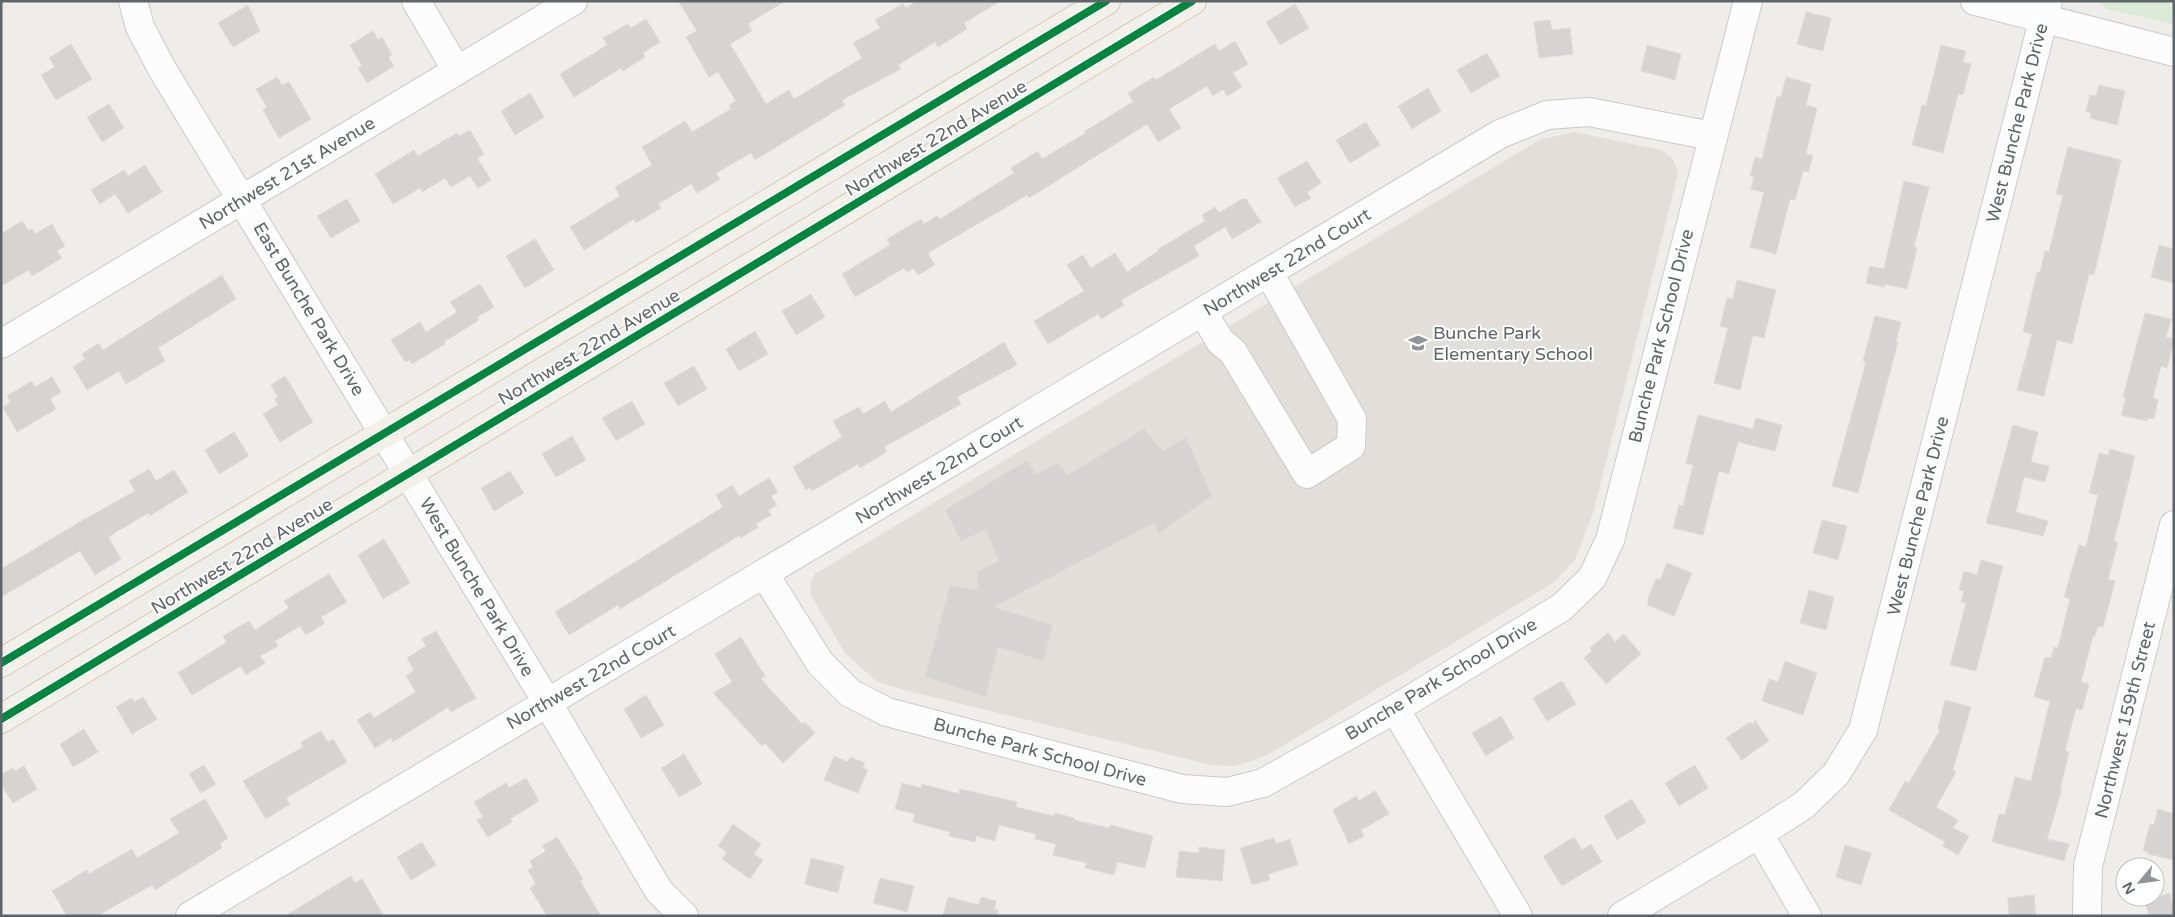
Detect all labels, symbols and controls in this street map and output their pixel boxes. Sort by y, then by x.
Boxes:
street label: West Bunche Park Drive [1982,21,2052,225]
street label: Northwest 22nd Avenue [841,75,1031,201]
street label: Northwest 21st Avenue [195,112,379,234]
street label: Northwest 22nd Court [1199,203,1375,321]
street label: East Bunche Park Drive [248,218,370,400]
street label: Bunche Park School Drive [1624,227,1698,445]
street label: Northwest 22nd Avenue [494,284,684,410]
place label: Bunche Park Elementary School [1433,322,1593,365]
school or university icon: Bunche Park Elementary School [1407,332,1429,354]
street label: Northwest 22nd Court [851,411,1027,529]
street label: West Bunche Park Drive [1883,414,1953,618]
street label: Northwest 22nd Avenue [147,493,337,619]
street label: West Bunche Park Drive [415,494,539,680]
street label: Bunche Park School Drive [1341,613,1541,745]
street label: Northwest 22nd Court [503,619,680,734]
street label: Northwest 159th Street [2090,619,2160,821]
street label: Bunche Park School Drive [931,713,1149,791]
north arrow [2115,857,2165,907]
text: N [2119,879,2139,897]

